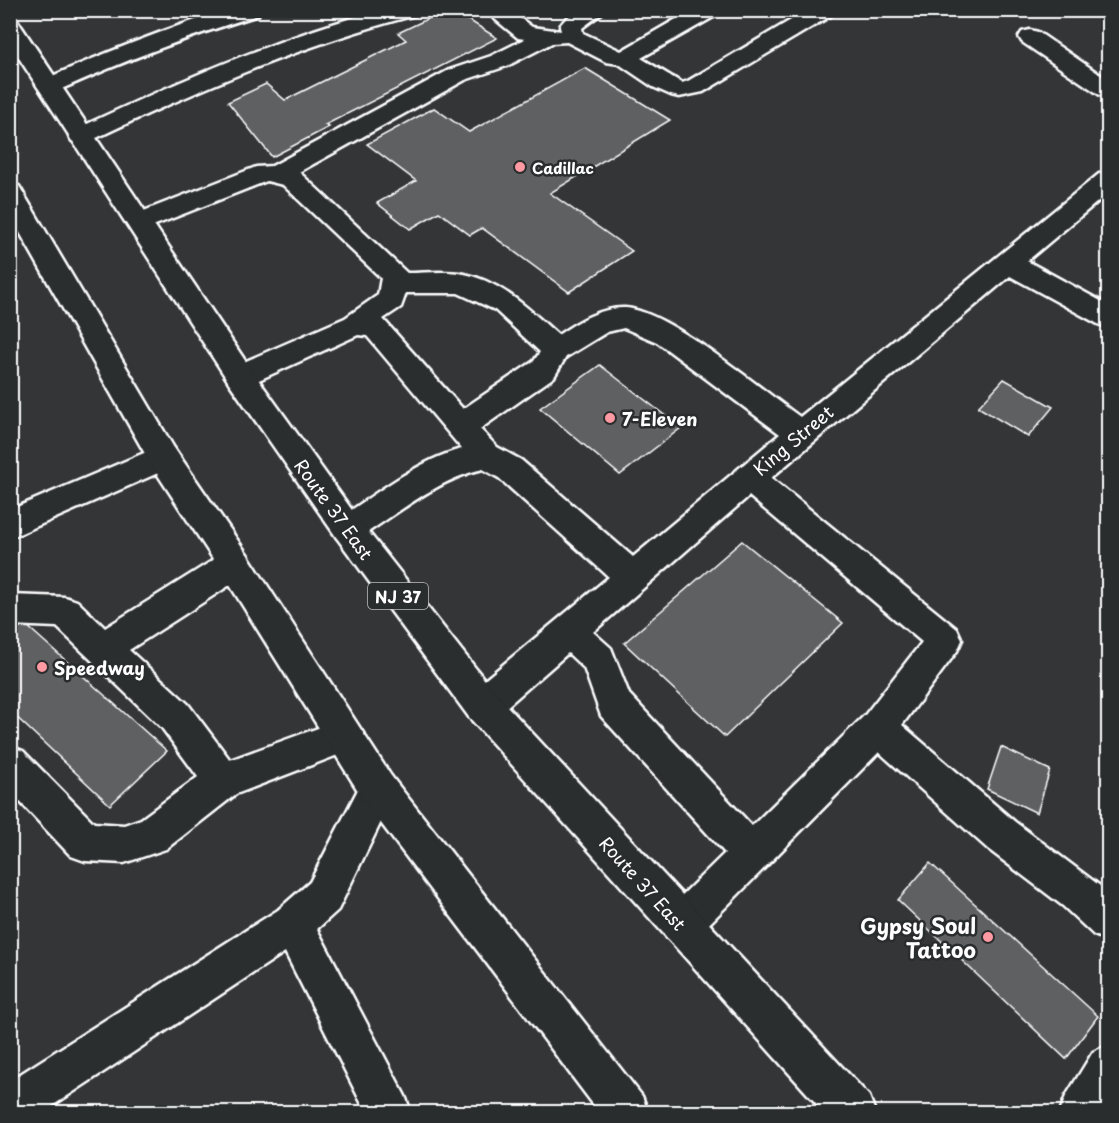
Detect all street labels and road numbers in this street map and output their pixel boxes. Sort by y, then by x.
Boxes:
street label: King Street [747,398,839,482]
street label: Route 37 East [288,453,380,565]
road number: NJ 37 [368,583,428,609]
street label: Route 37 East [593,830,693,936]

